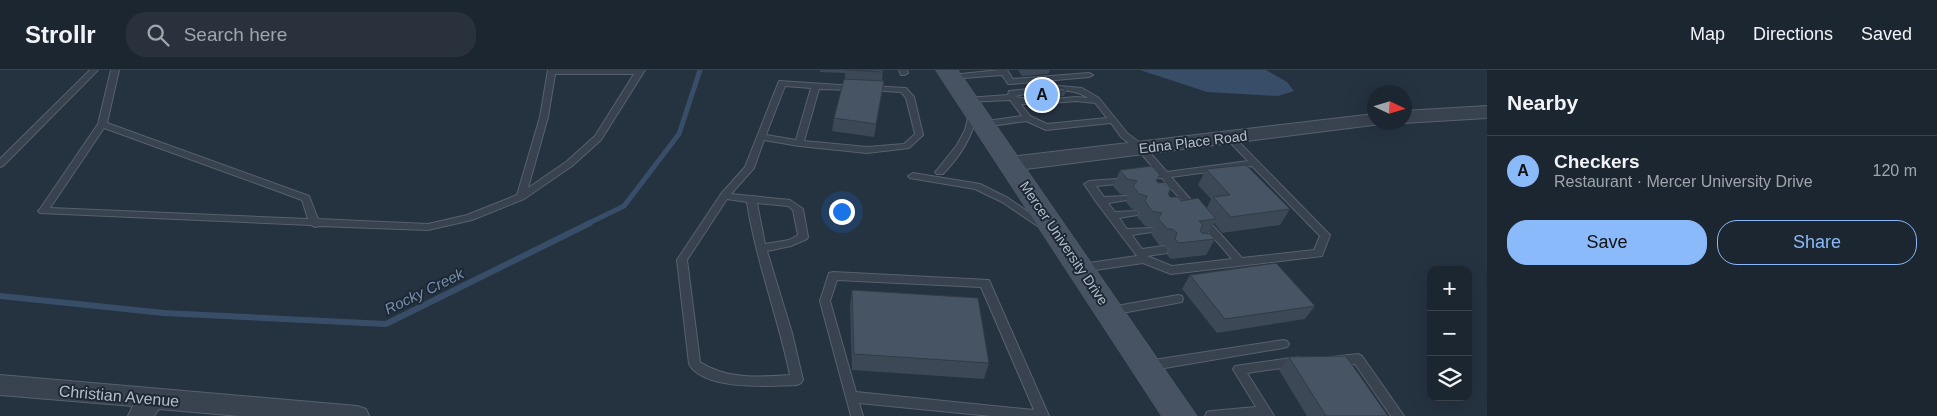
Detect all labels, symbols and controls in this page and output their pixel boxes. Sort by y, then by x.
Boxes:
search box [126,12,476,57]
text: Strollr [25,21,96,48]
icon: search [144,21,172,49]
text: Search here [184,24,287,45]
text: Map [1690,24,1725,44]
text: Directions [1753,24,1833,44]
text: Saved [1861,24,1912,44]
pin: A [1026,76,1058,114]
north arrow [1367,85,1412,130]
text: Nearby [1507,91,1578,114]
street label: Edna Place Road [1138,127,1248,157]
text: Checkers [1554,151,1640,172]
text: A [1517,162,1529,179]
text: 120 m [1873,162,1917,179]
text: Restaurant · Mercer University Drive [1554,173,1813,190]
street label: Mercer University Drive [1017,178,1111,308]
your location [829,199,855,225]
button: Save [1507,220,1707,265]
button: Share [1717,220,1917,265]
water label: Rocky Creek [382,264,468,317]
map controls [1427,266,1472,401]
button: + [1427,266,1472,311]
button: − [1427,311,1472,356]
button: layers [1427,356,1472,401]
street label: Christian Avenue [58,382,180,410]

